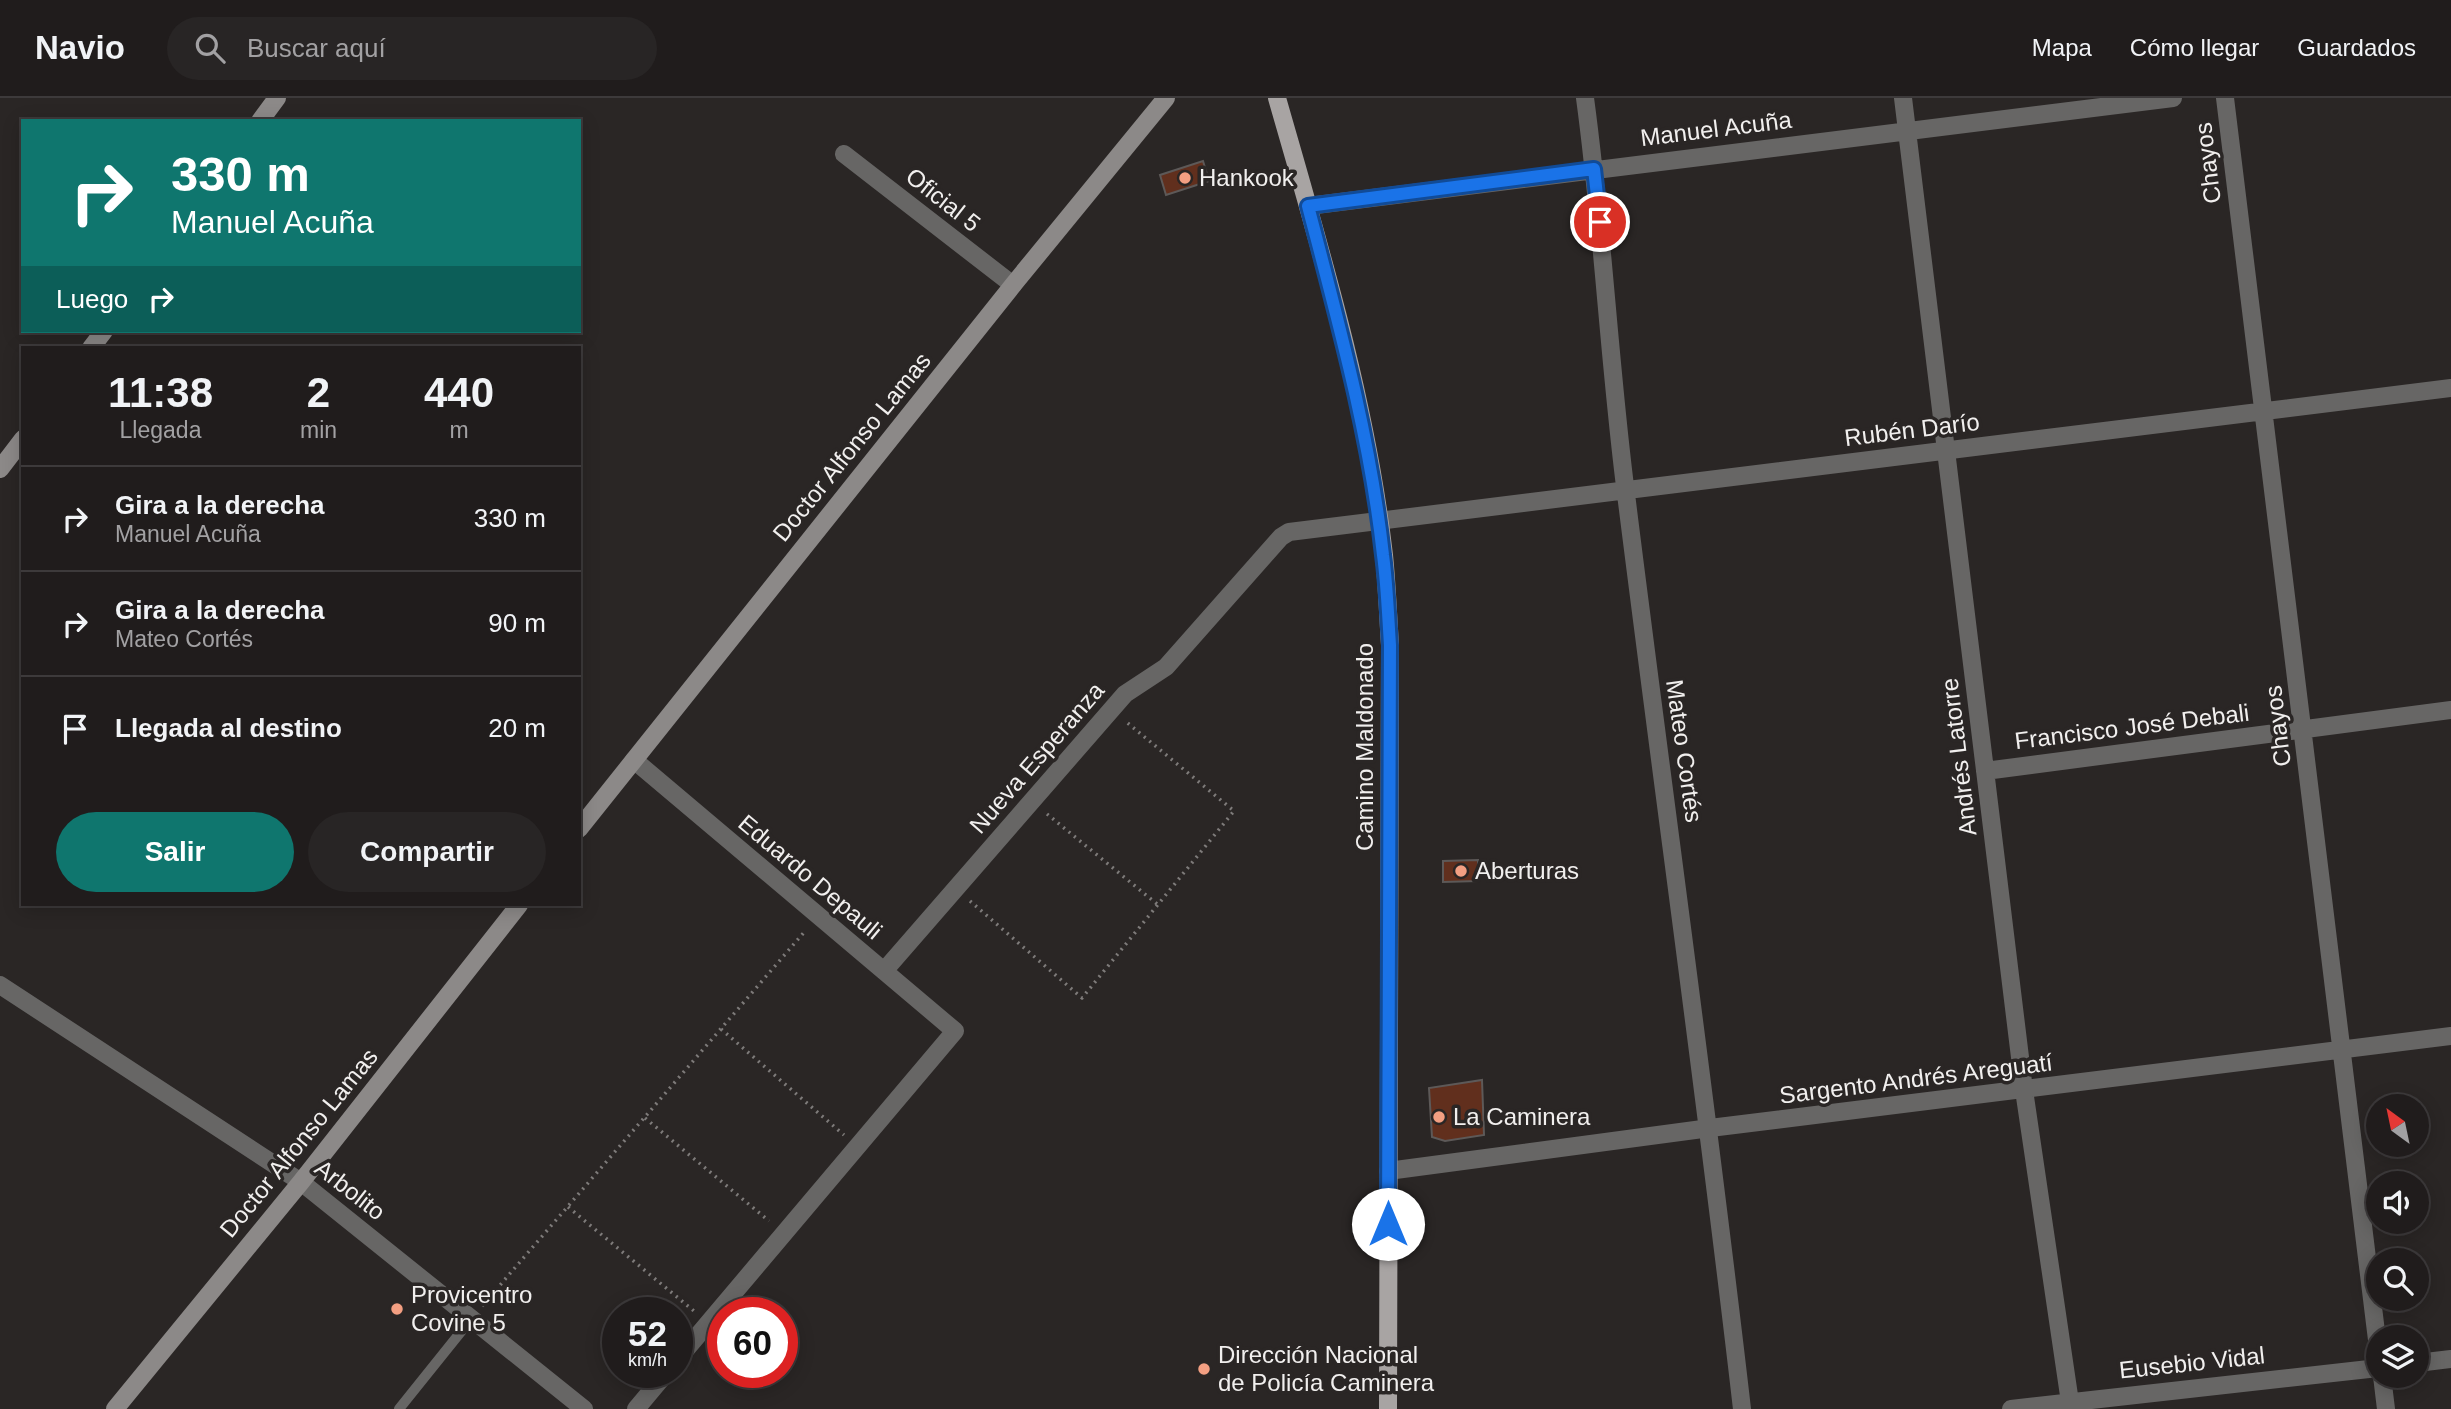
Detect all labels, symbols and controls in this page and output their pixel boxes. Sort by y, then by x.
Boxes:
search box [167,17,657,80]
text: Navio [35,29,125,66]
icon: search [191,29,229,67]
text: Buscar aquí [247,33,386,63]
text: Mapa [2032,34,2092,61]
text: Cómo llegar [2130,34,2259,61]
text: Guardados [2297,34,2416,61]
street label: Manuel Acuña [1639,106,1794,151]
street label: Chayos [2189,121,2226,205]
icon: right [56,147,147,238]
text: 330 m [171,147,310,201]
street label: Oficial 5 [901,162,986,237]
place label: Hankook [1199,164,1295,191]
marker: Hankook [1177,170,1193,186]
pin [1570,192,1630,252]
icon: arrive [1581,203,1619,241]
text: Manuel Acuña [171,204,374,240]
icon: right [142,280,180,318]
text: Luego [56,284,128,314]
street label: Doctor Alfonso Lamas [767,347,936,546]
text: 11:38 [108,369,213,416]
text: 2 [307,369,330,416]
text: 440 [424,369,494,416]
street label: Rubén Darío [1843,408,1981,451]
text: Llegada [120,417,201,443]
text: min [300,417,337,443]
text: m [449,417,469,443]
text: Gira a la derecha [115,490,325,520]
icon: right [56,500,94,538]
text: 330 m [474,503,546,533]
text: Manuel Acuña [115,521,261,547]
text: Gira a la derecha [115,595,325,625]
icon: right [56,605,94,643]
text: 90 m [488,608,546,638]
text: Mateo Cortés [115,626,253,652]
street label: Camino Maldonado [1351,643,1378,851]
street label: Nueva Esperanza [964,676,1110,839]
street label: Andrés Latorre [1935,677,1982,837]
street label: Mateo Cortés [1661,678,1708,824]
street label: Chayos [2259,684,2296,768]
street label: Francisco José Debali [2013,699,2251,754]
icon: arrive [56,710,94,748]
text: Llegada al destino [115,713,342,743]
text: 20 m [488,713,546,743]
street label: Eduardo Depauli [733,809,887,944]
button: Salir [56,812,294,892]
button: Compartir [308,812,546,892]
place label: Aberturas [1475,857,1579,884]
marker: Aberturas [1453,863,1469,879]
street label: Doctor Alfonso Lamas [214,1043,383,1242]
street label: Sargento Andrés Areguatí [1778,1048,2054,1109]
north arrow [2366,1094,2429,1157]
map controls [2366,1094,2429,1388]
place label: La Caminera [1453,1103,1591,1130]
marker: La Caminera [1431,1109,1447,1125]
street label: Arbolito [310,1154,391,1225]
button: sound [2366,1171,2429,1234]
position arrow [1351,1187,1425,1261]
button: search [2366,1248,2429,1311]
place label: Provicentro Covine 5 [411,1281,532,1336]
speed limit sign: 60 [707,1297,798,1388]
marker: Provicentro Covine 5 [389,1301,405,1317]
text: 52 [628,1314,667,1353]
button: layers [2366,1325,2429,1388]
place label: Dirección Nacional de Policía Caminera [1218,1341,1435,1396]
street label: Eusebio Vidal [2118,1341,2266,1384]
text: km/h [628,1350,667,1370]
marker: Dirección Nacional de Policía Caminera [1196,1361,1212,1377]

